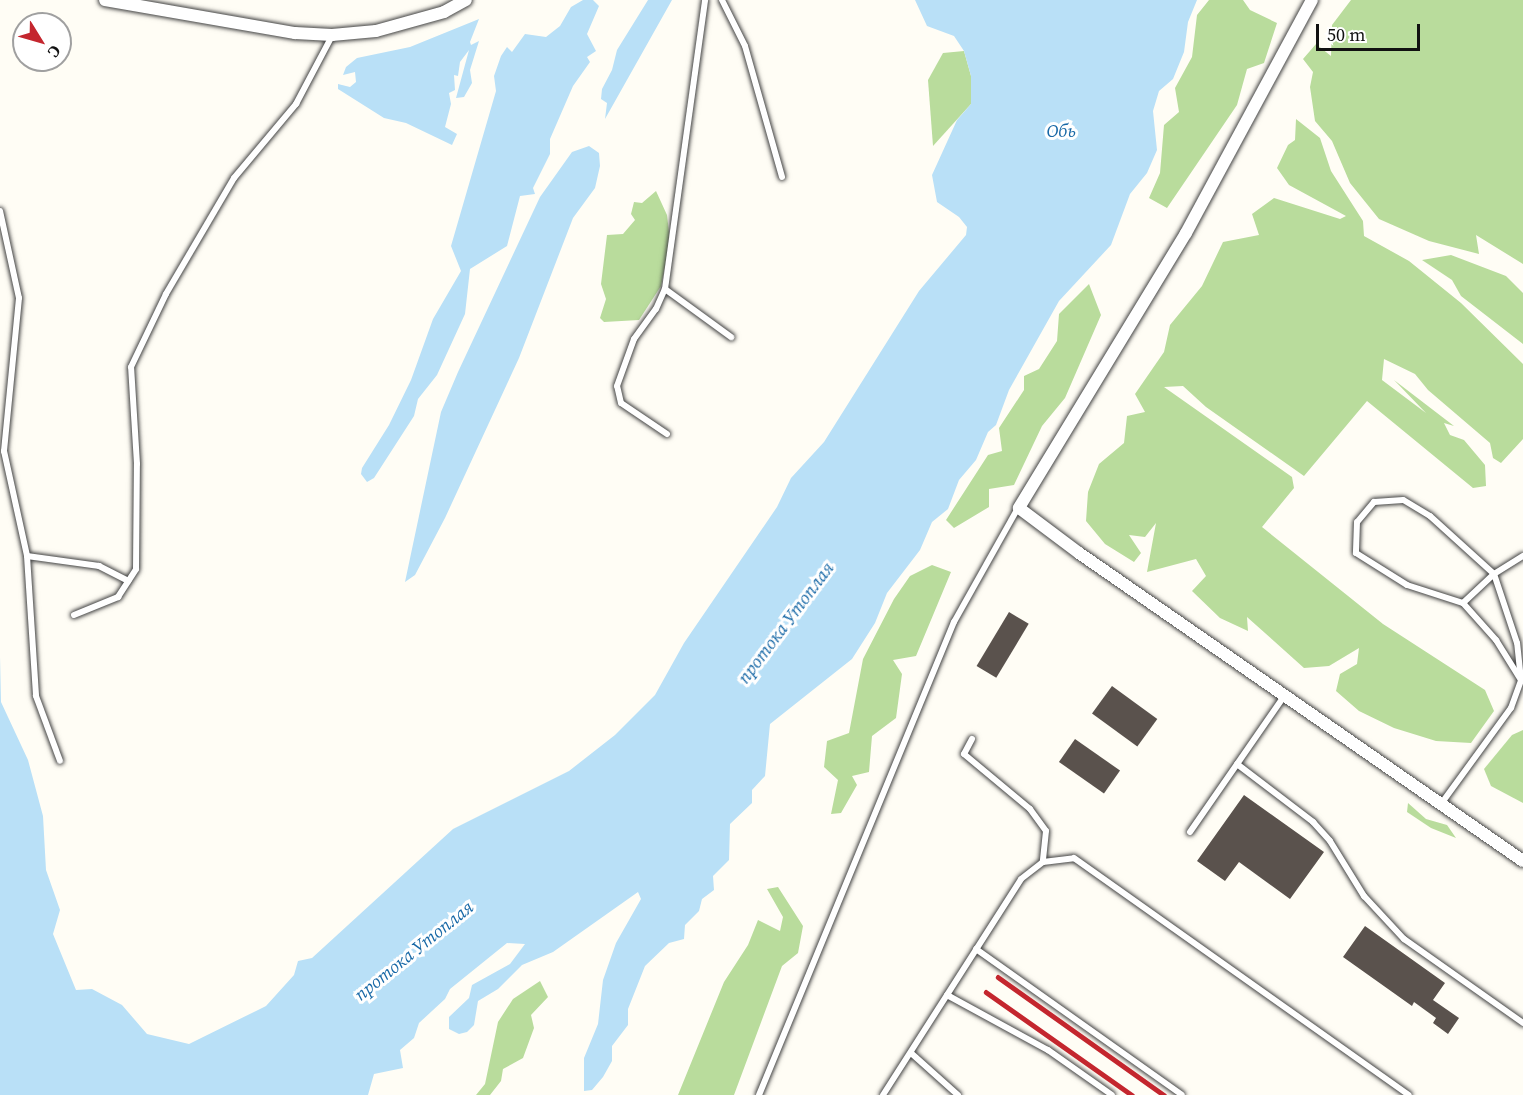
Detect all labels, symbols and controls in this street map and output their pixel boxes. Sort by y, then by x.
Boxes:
north arrow [12,12,72,72]
scale bar [1319,12,1422,50]
text: 50 m [1327,22,1365,47]
text: С [43,41,67,62]
water label: Обь [1046,120,1076,142]
water label: протока Утоплая [733,558,839,688]
water label: протока Утоплая [350,896,478,1006]

